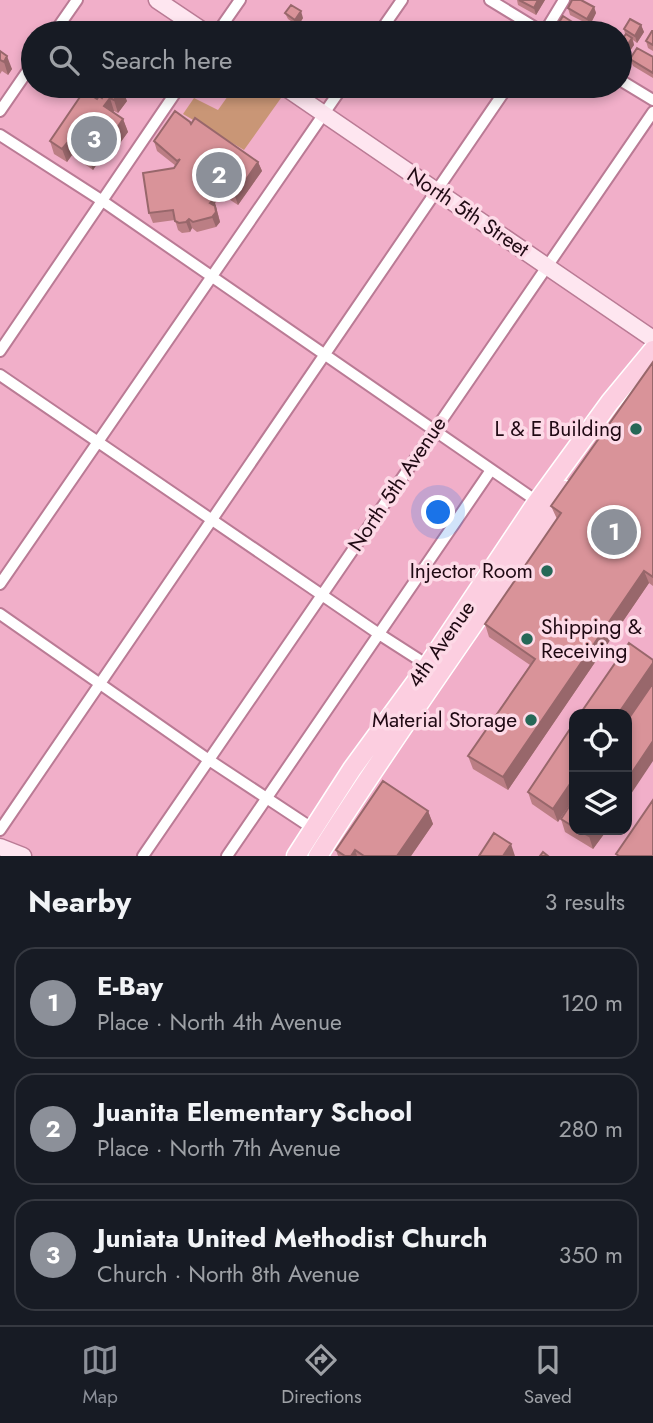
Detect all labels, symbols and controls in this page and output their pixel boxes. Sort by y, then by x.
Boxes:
search box [21,21,632,98]
icon: search [45,41,83,79]
text: Search here [101,41,233,79]
pin: 3 [71,113,117,165]
pin: 2 [196,149,242,201]
street label: North 5th Street [401,160,535,264]
street label: North 5th Avenue [341,410,453,557]
place label: L & E Building [494,414,622,444]
marker: L & E Building [628,421,644,437]
your location [421,495,455,529]
pin: 1 [591,506,637,558]
place label: Injector Room [410,556,533,586]
marker: Injector Room [539,563,555,579]
street label: 4th Avenue [400,594,482,694]
place label: Shipping & Receiving [541,612,642,666]
marker: Shipping & Receiving [519,631,535,647]
place label: Material Storage [372,705,517,735]
map controls [569,709,632,835]
button: locate [569,709,632,772]
marker: Material Storage [523,712,539,728]
button: layers [569,772,632,835]
text: Nearby [28,880,131,923]
text: 3 results [545,885,625,919]
text: E-Bay [97,967,163,1005]
text: 1 [47,986,59,1020]
text: 120 m [561,986,623,1020]
text: Place · North 4th Avenue [97,1005,342,1039]
text: Juanita Elementary School [97,1093,412,1131]
text: 2 [45,1112,61,1146]
text: 280 m [559,1112,623,1146]
text: Place · North 7th Avenue [97,1131,340,1165]
text: Juniata United Methodist Church [97,1219,488,1257]
text: 3 [46,1238,60,1272]
text: 350 m [559,1238,623,1272]
text: Church · North 8th Avenue [97,1257,360,1291]
tab: Map [81,1341,119,1410]
tab: Directions [281,1341,362,1410]
tab: Saved [524,1341,572,1410]

